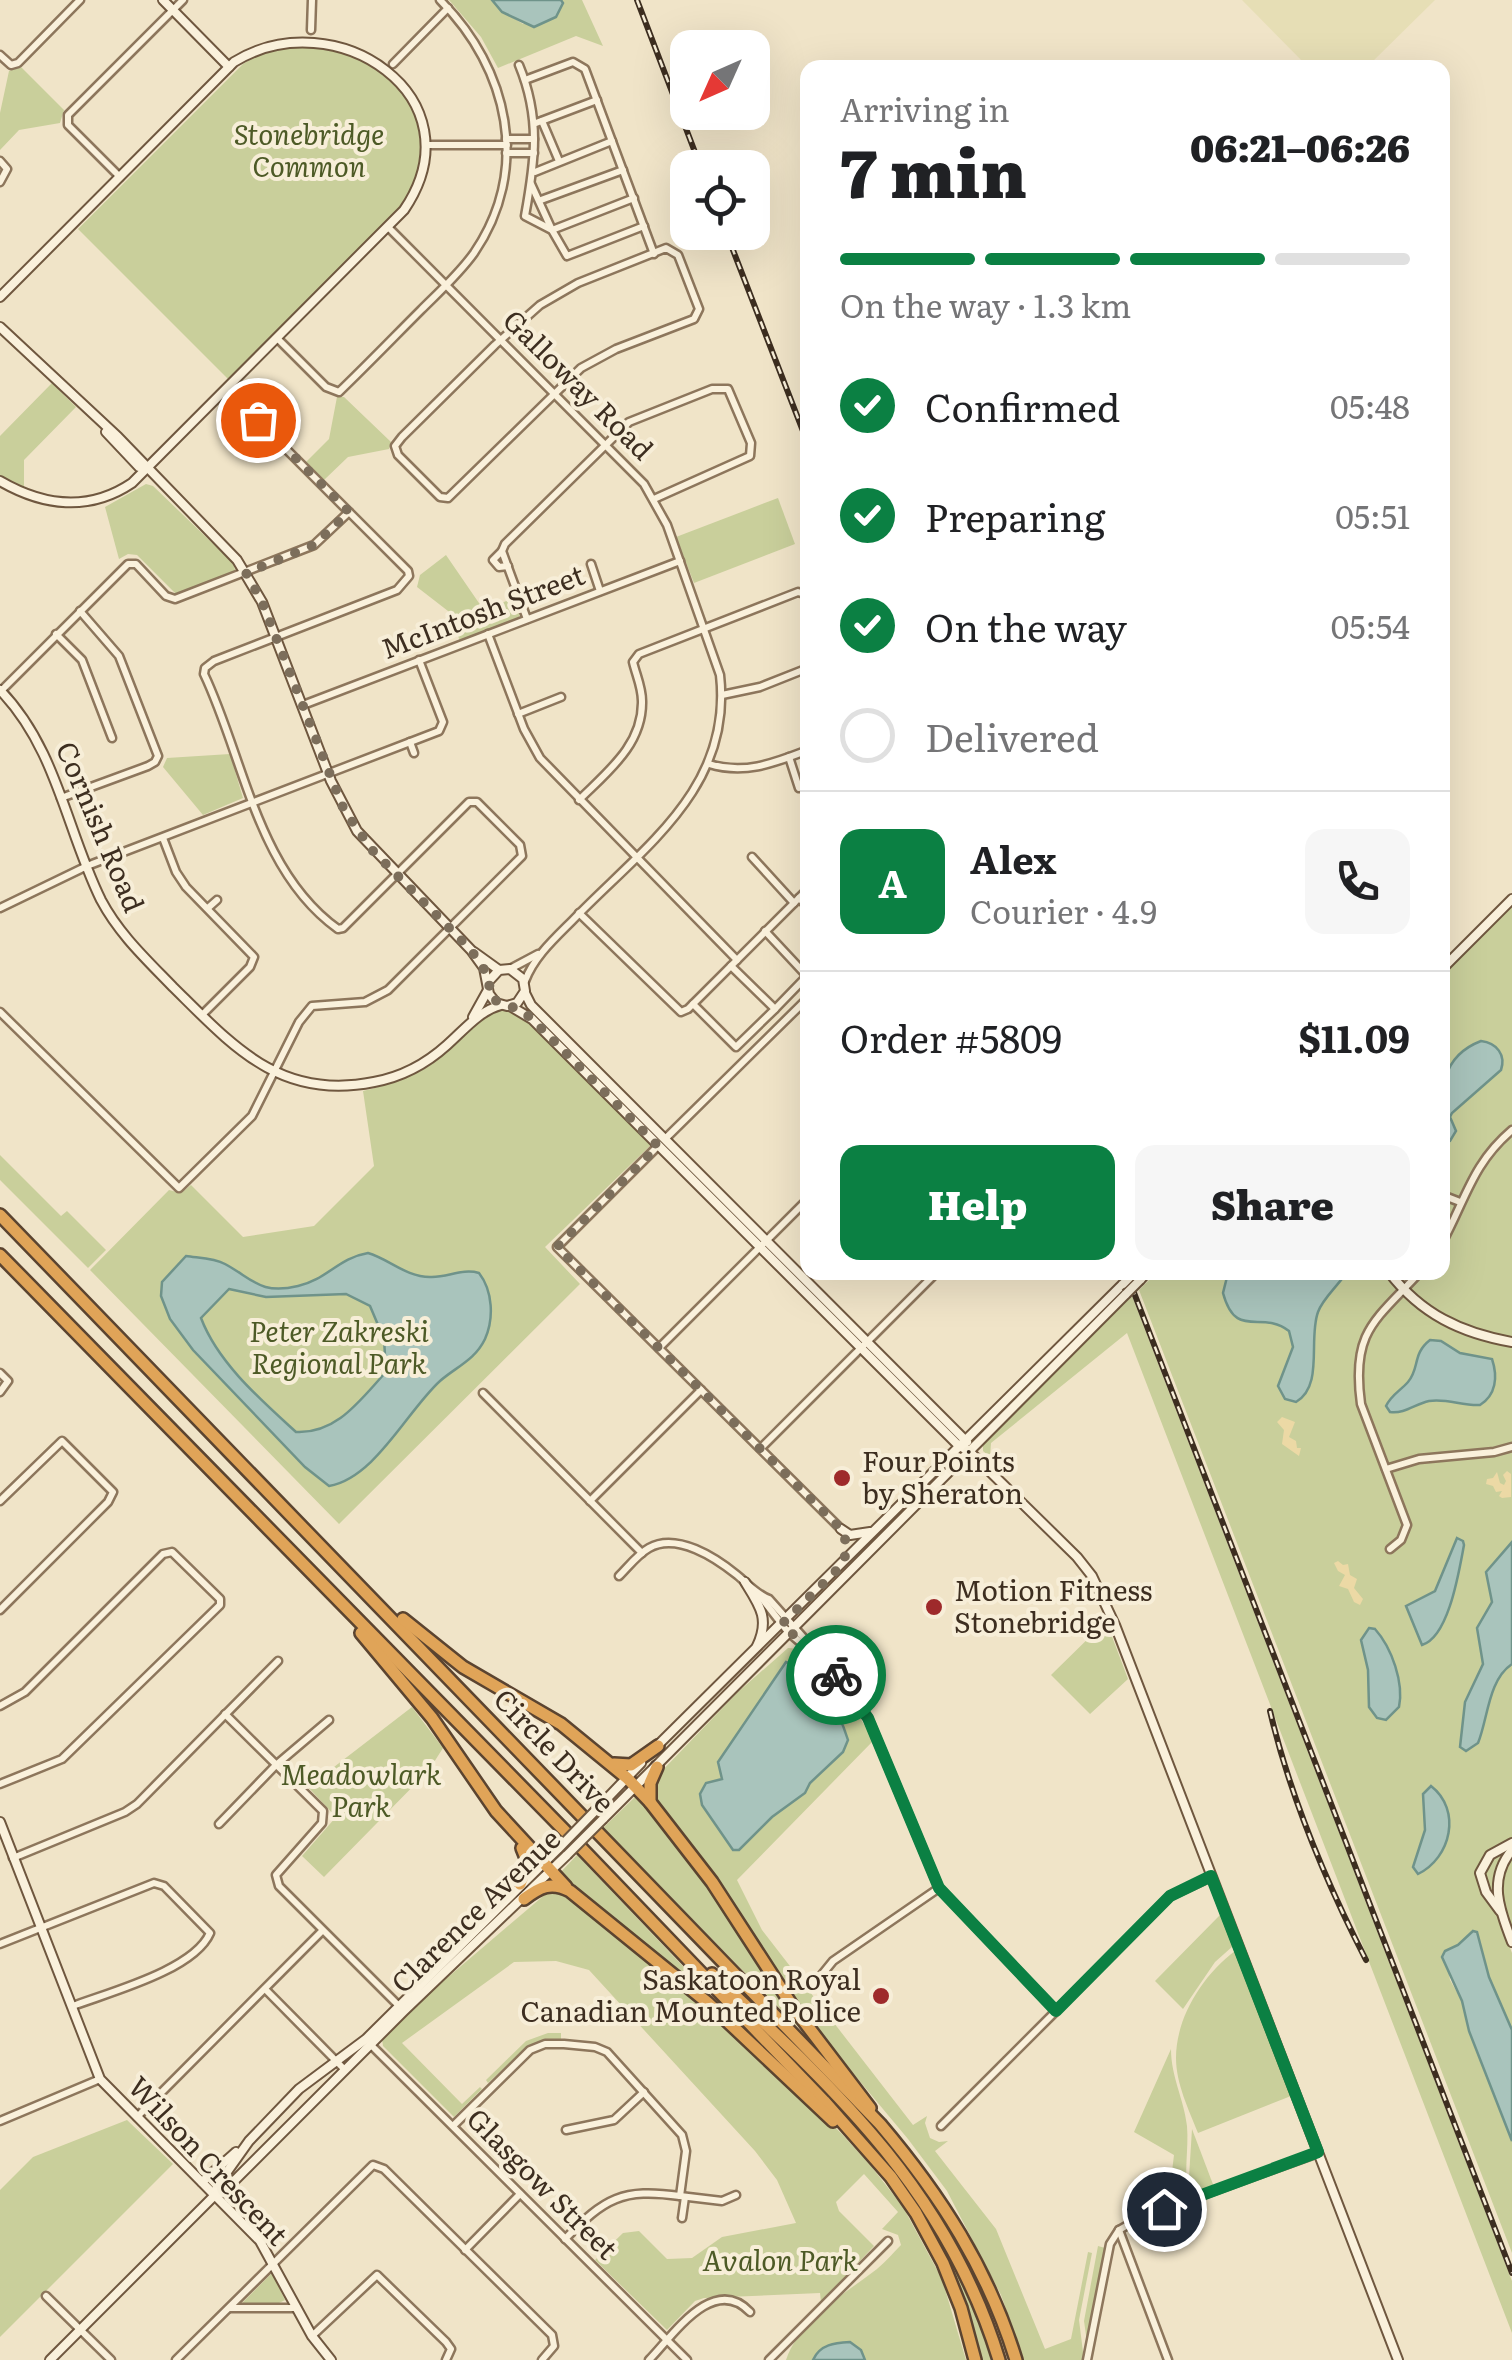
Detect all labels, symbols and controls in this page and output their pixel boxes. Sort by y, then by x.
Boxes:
north arrow [670,30,770,130]
map controls [670,30,770,250]
text: Arriving in [840,84,1010,132]
park label: Stonebridge Common [234,112,384,186]
text: 06:21–06:26 [1190,117,1410,174]
text: 7 min [840,121,1027,218]
button: locate [670,150,770,250]
text: On the way · 1.3 km [840,280,1131,328]
street label: Galloway Road [495,299,664,468]
text: Confirmed [925,377,1120,434]
pin [216,378,301,463]
icon: check [840,378,895,433]
text: 05:48 [1330,381,1410,429]
icon: bag [231,393,286,448]
text: Preparing [925,487,1105,544]
icon: check [840,488,895,543]
text: 05:51 [1335,491,1410,539]
street label: McIntosh Street [375,552,591,668]
text: On the way [925,597,1127,654]
icon: check [840,598,895,653]
text: 05:54 [1331,601,1410,649]
text: Delivered [925,707,1099,764]
street label: Cornish Road [47,734,157,918]
text: Alex [970,829,1056,886]
button: phone [1305,829,1410,934]
text: A [878,853,907,910]
text: Courier · 4.9 [970,886,1157,934]
text: Order #5809 [840,1008,1062,1065]
text: $11.09 [1298,1008,1410,1065]
button: Help [840,1145,1115,1260]
button: Share [1135,1145,1410,1260]
park label: Peter Zakreski Regional Park [249,1309,429,1383]
place label: Four Points by Sheraton [862,1439,1023,1513]
marker: Four Points by Sheraton [831,1467,853,1489]
place label: Motion Fitness Stonebridge [954,1568,1153,1642]
marker: Motion Fitness Stonebridge [923,1596,945,1618]
courier [786,1625,886,1725]
icon: bike [809,1648,864,1703]
street label: Circle Drive [485,1678,626,1821]
park label: Meadowlark Park [281,1752,442,1826]
street label: Clarence Avenue [380,1818,569,2002]
place label: Saskatoon Royal Canadian Mounted Police [520,1957,861,2031]
marker: Saskatoon Royal Canadian Mounted Police [870,1985,892,2007]
street label: Wilson Crescent [120,2066,300,2254]
street label: Glasgow Street [458,2097,629,2268]
pin [1122,2167,1207,2252]
icon: home [1137,2182,1192,2237]
park label: Avalon Park [702,2238,858,2280]

